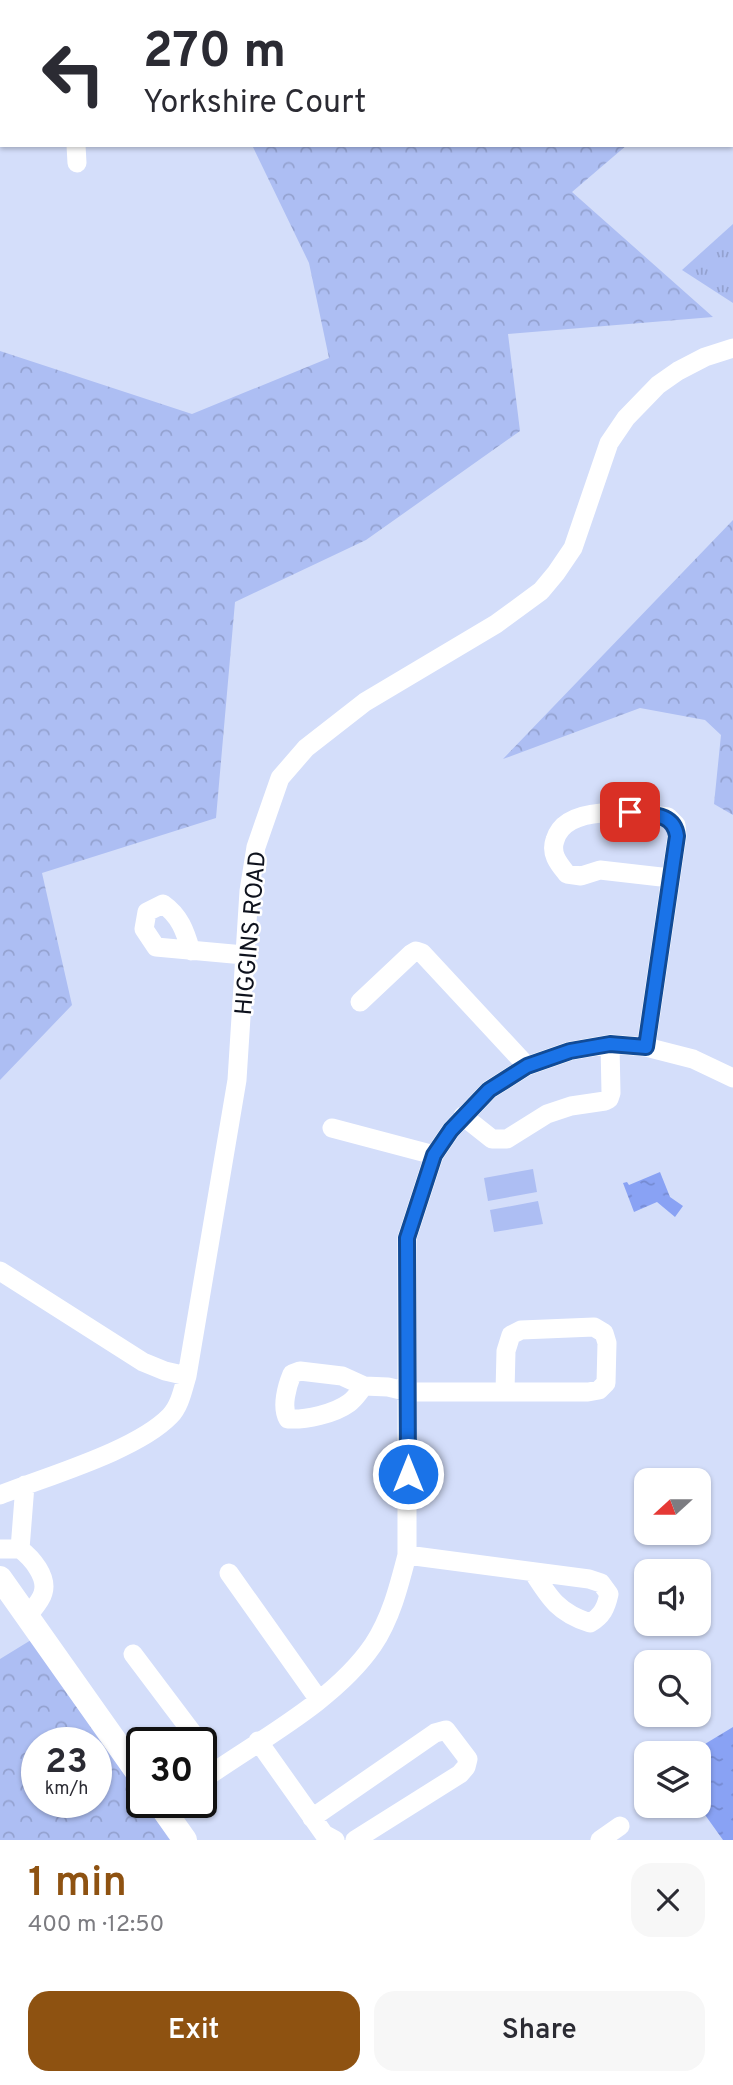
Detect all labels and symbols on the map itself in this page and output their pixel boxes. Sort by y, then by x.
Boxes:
pin [600,782,660,842]
street label: HIGGINS ROAD [230,850,274,1017]
position arrow [371,1437,445,1511]
north arrow [634,1468,710,1545]
speed limit sign: 30 [126,1727,217,1818]

